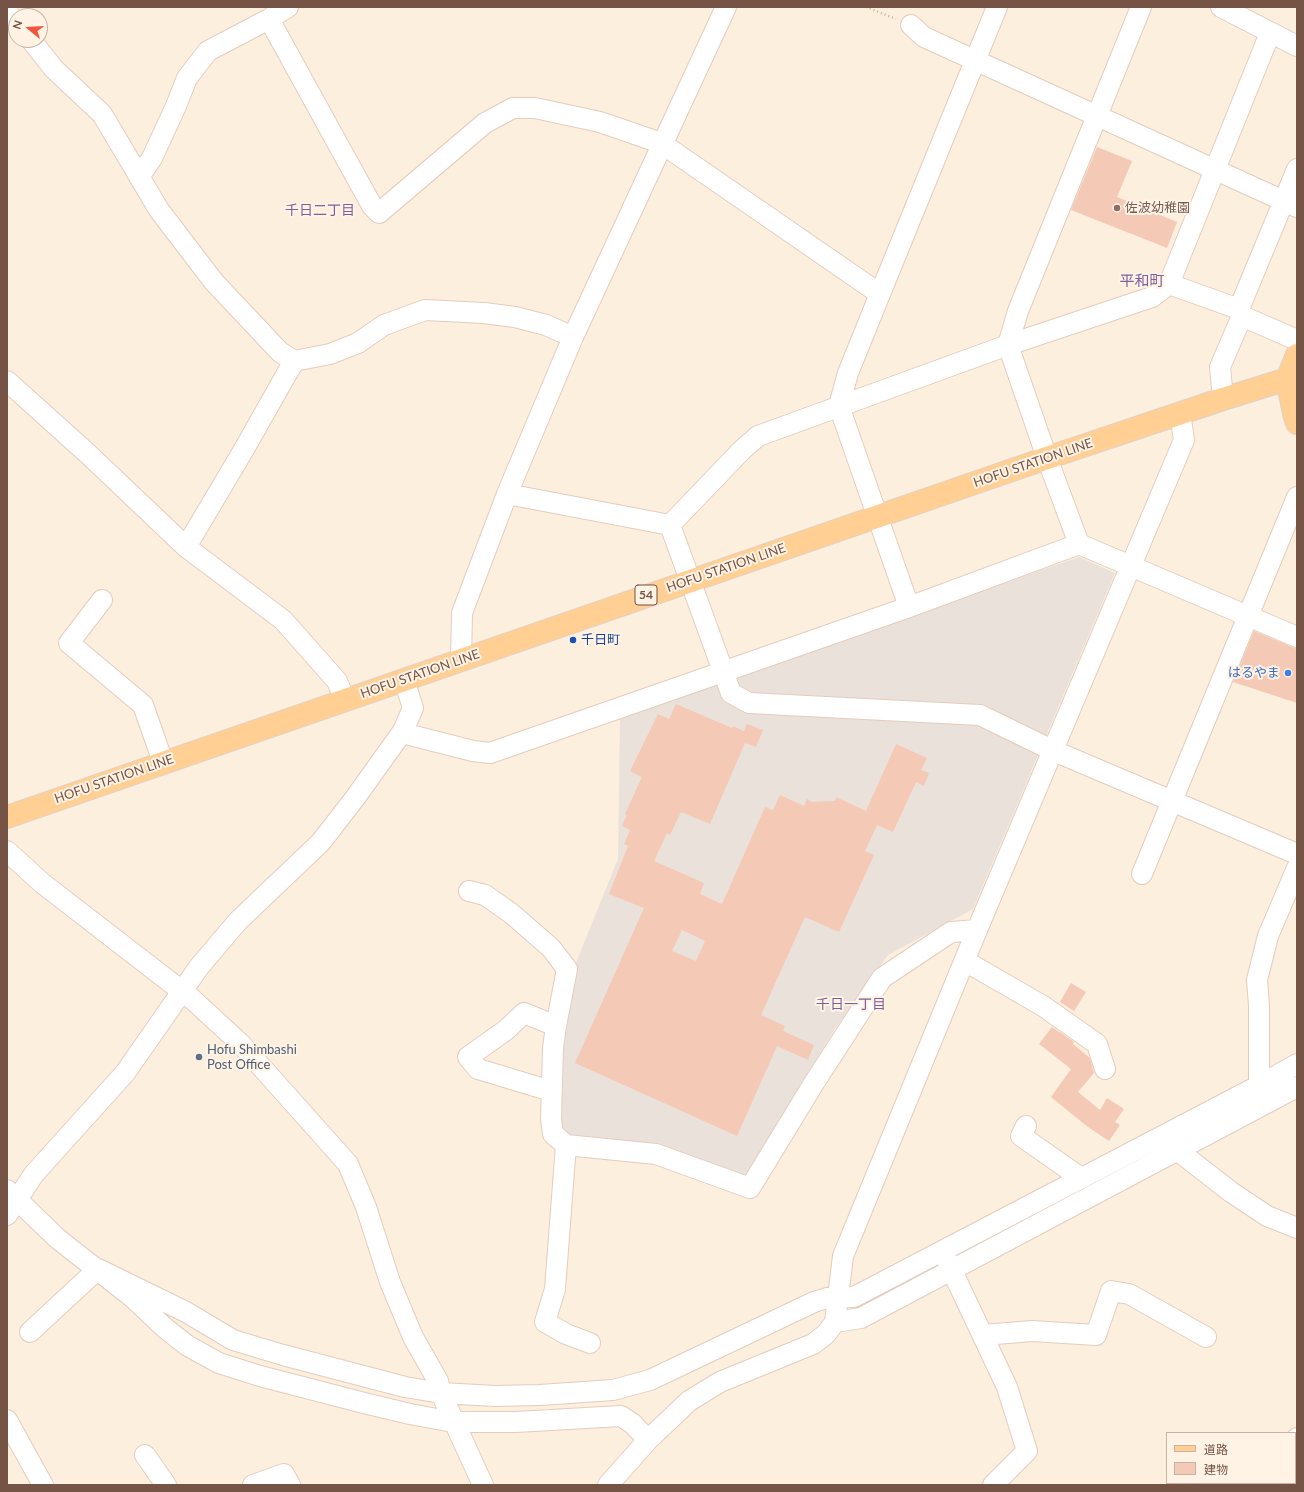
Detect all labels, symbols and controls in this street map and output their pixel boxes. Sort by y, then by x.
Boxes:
north arrow [8,8,48,48]
text: N [10,18,25,30]
place label: 佐波幼稚園 [1125,200,1190,216]
district label: 千日二丁目 [285,202,355,218]
marker: 佐波幼稚園 [1112,203,1122,213]
district label: 平和町 [1120,272,1164,290]
street label: HOFU STATION LINE [971,435,1095,491]
street label: HOFU STATION LINE [664,540,788,596]
road number: 54 [635,585,657,605]
place label: 千日町 [581,632,620,648]
marker: 千日町 [568,635,578,645]
street label: HOFU STATION LINE [358,646,482,702]
place label: はるやま [1228,665,1280,681]
marker: はるやま [1283,668,1293,678]
street label: HOFU STATION LINE [52,751,176,807]
district label: 千日一丁目 [816,996,886,1012]
place label: Hofu Shimbashi Post Office [207,1042,297,1073]
marker: Hofu Shimbashi Post Office [194,1052,204,1062]
legend [1166,1432,1296,1484]
text: 道路 [1204,1442,1228,1457]
text: 建物 [1204,1462,1228,1477]

